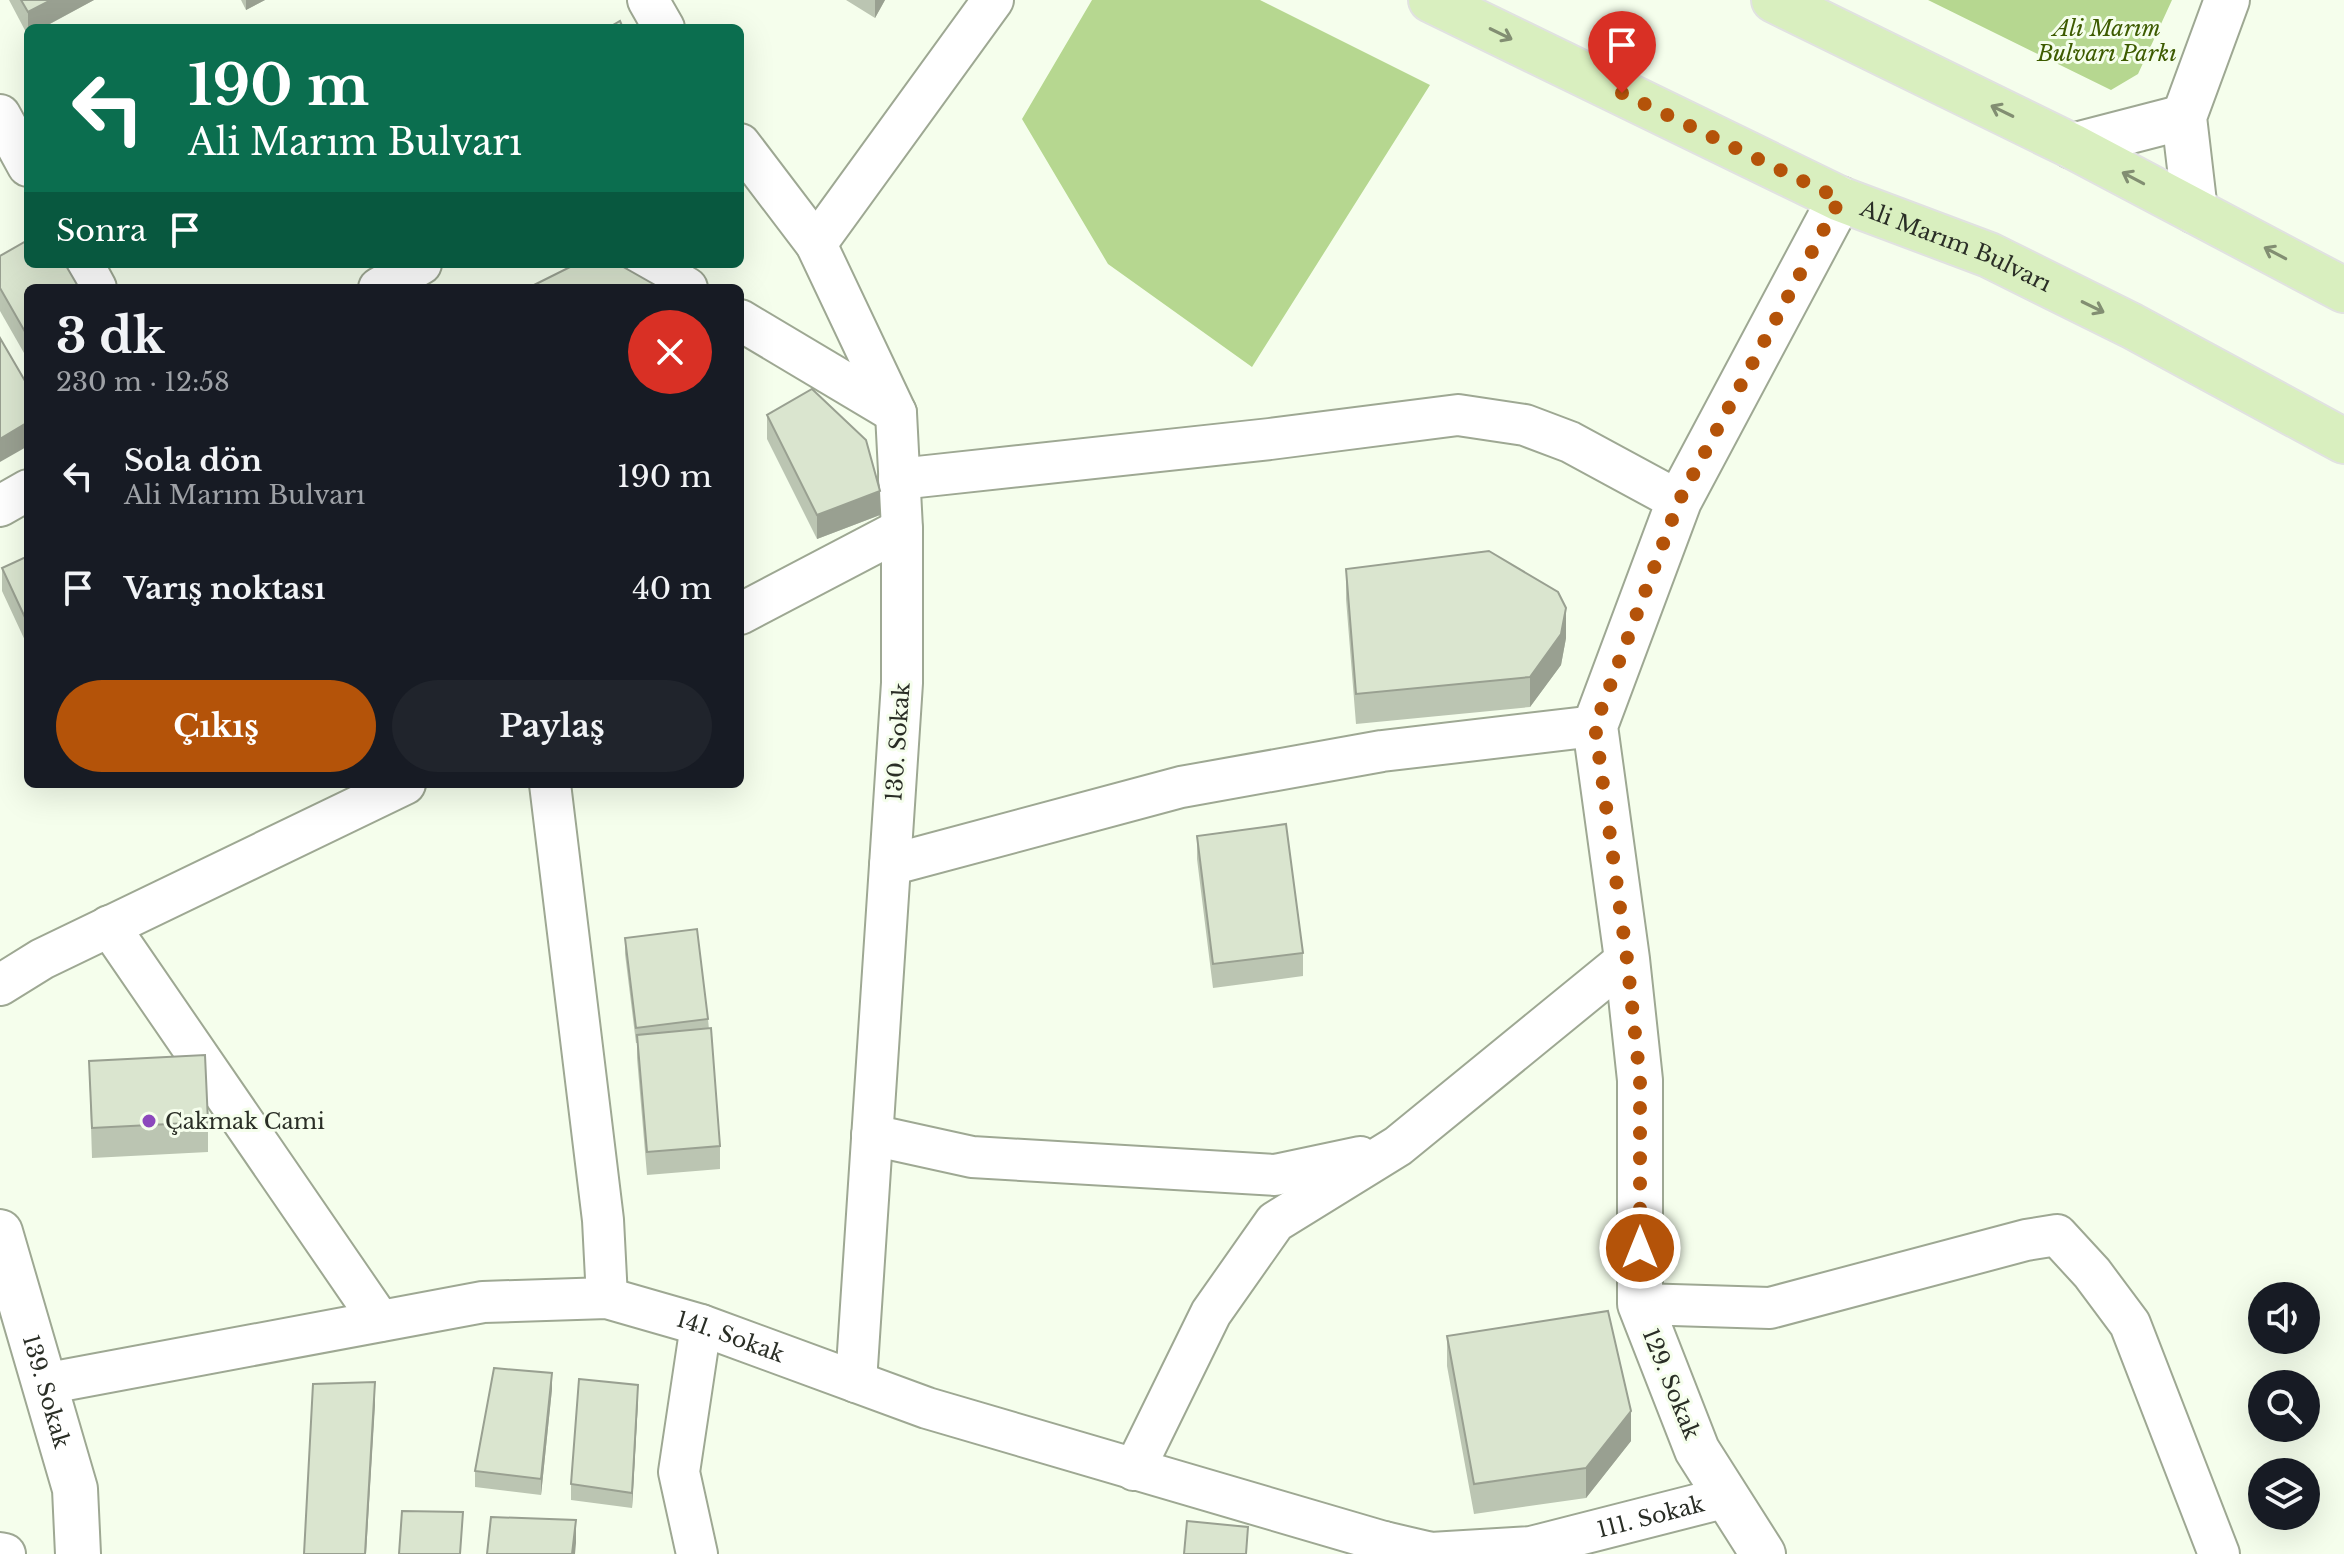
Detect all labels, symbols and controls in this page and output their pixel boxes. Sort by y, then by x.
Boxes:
pin [1588,11,1656,93]
park label: Ali Marım Bulvarı Parkı [2036,15,2177,67]
icon: arrive [1600,23,1644,67]
one-way arrow [1489,27,1513,42]
text: 190 m [188,51,369,120]
icon: left [56,56,160,160]
one-way arrow [1990,103,2014,118]
text: Ali Marım Bulvarı [188,120,522,165]
one-way arrow [2122,170,2146,186]
street label: Ali Marım Bulvarı [1856,194,2056,298]
icon: arrive [163,208,207,252]
text: Sonra [56,212,147,249]
one-way arrow [2264,245,2287,261]
one-way arrow [2081,300,2105,315]
text: 3 dk [56,306,165,366]
button: close [628,310,712,394]
text: 230 m · 12:58 [56,366,230,398]
text: Sola dön [124,442,262,479]
icon: left [56,454,100,498]
text: 190 m [617,458,712,495]
text: Ali Marım Bulvarı [124,479,365,511]
icon: arrive [56,566,100,610]
text: Varış noktası [124,570,325,607]
text: 40 m [632,570,712,607]
button: Çıkış [56,680,376,772]
button: Paylaş [392,680,712,772]
street label: 130. Sokak [880,681,916,802]
place label: Çakmak Cami [165,1108,325,1135]
marker: Çakmak Cami [140,1112,158,1130]
position arrow [1598,1206,1682,1290]
map controls [2248,1282,2320,1530]
button: sound [2248,1282,2320,1354]
street label: 141. Sokak [673,1305,789,1368]
street label: 129. Sokak [1637,1325,1706,1444]
street label: 139. Sokak [17,1331,76,1452]
button: search [2248,1370,2320,1442]
button: layers [2248,1458,2320,1530]
street label: 111. Sokak [1594,1490,1708,1543]

